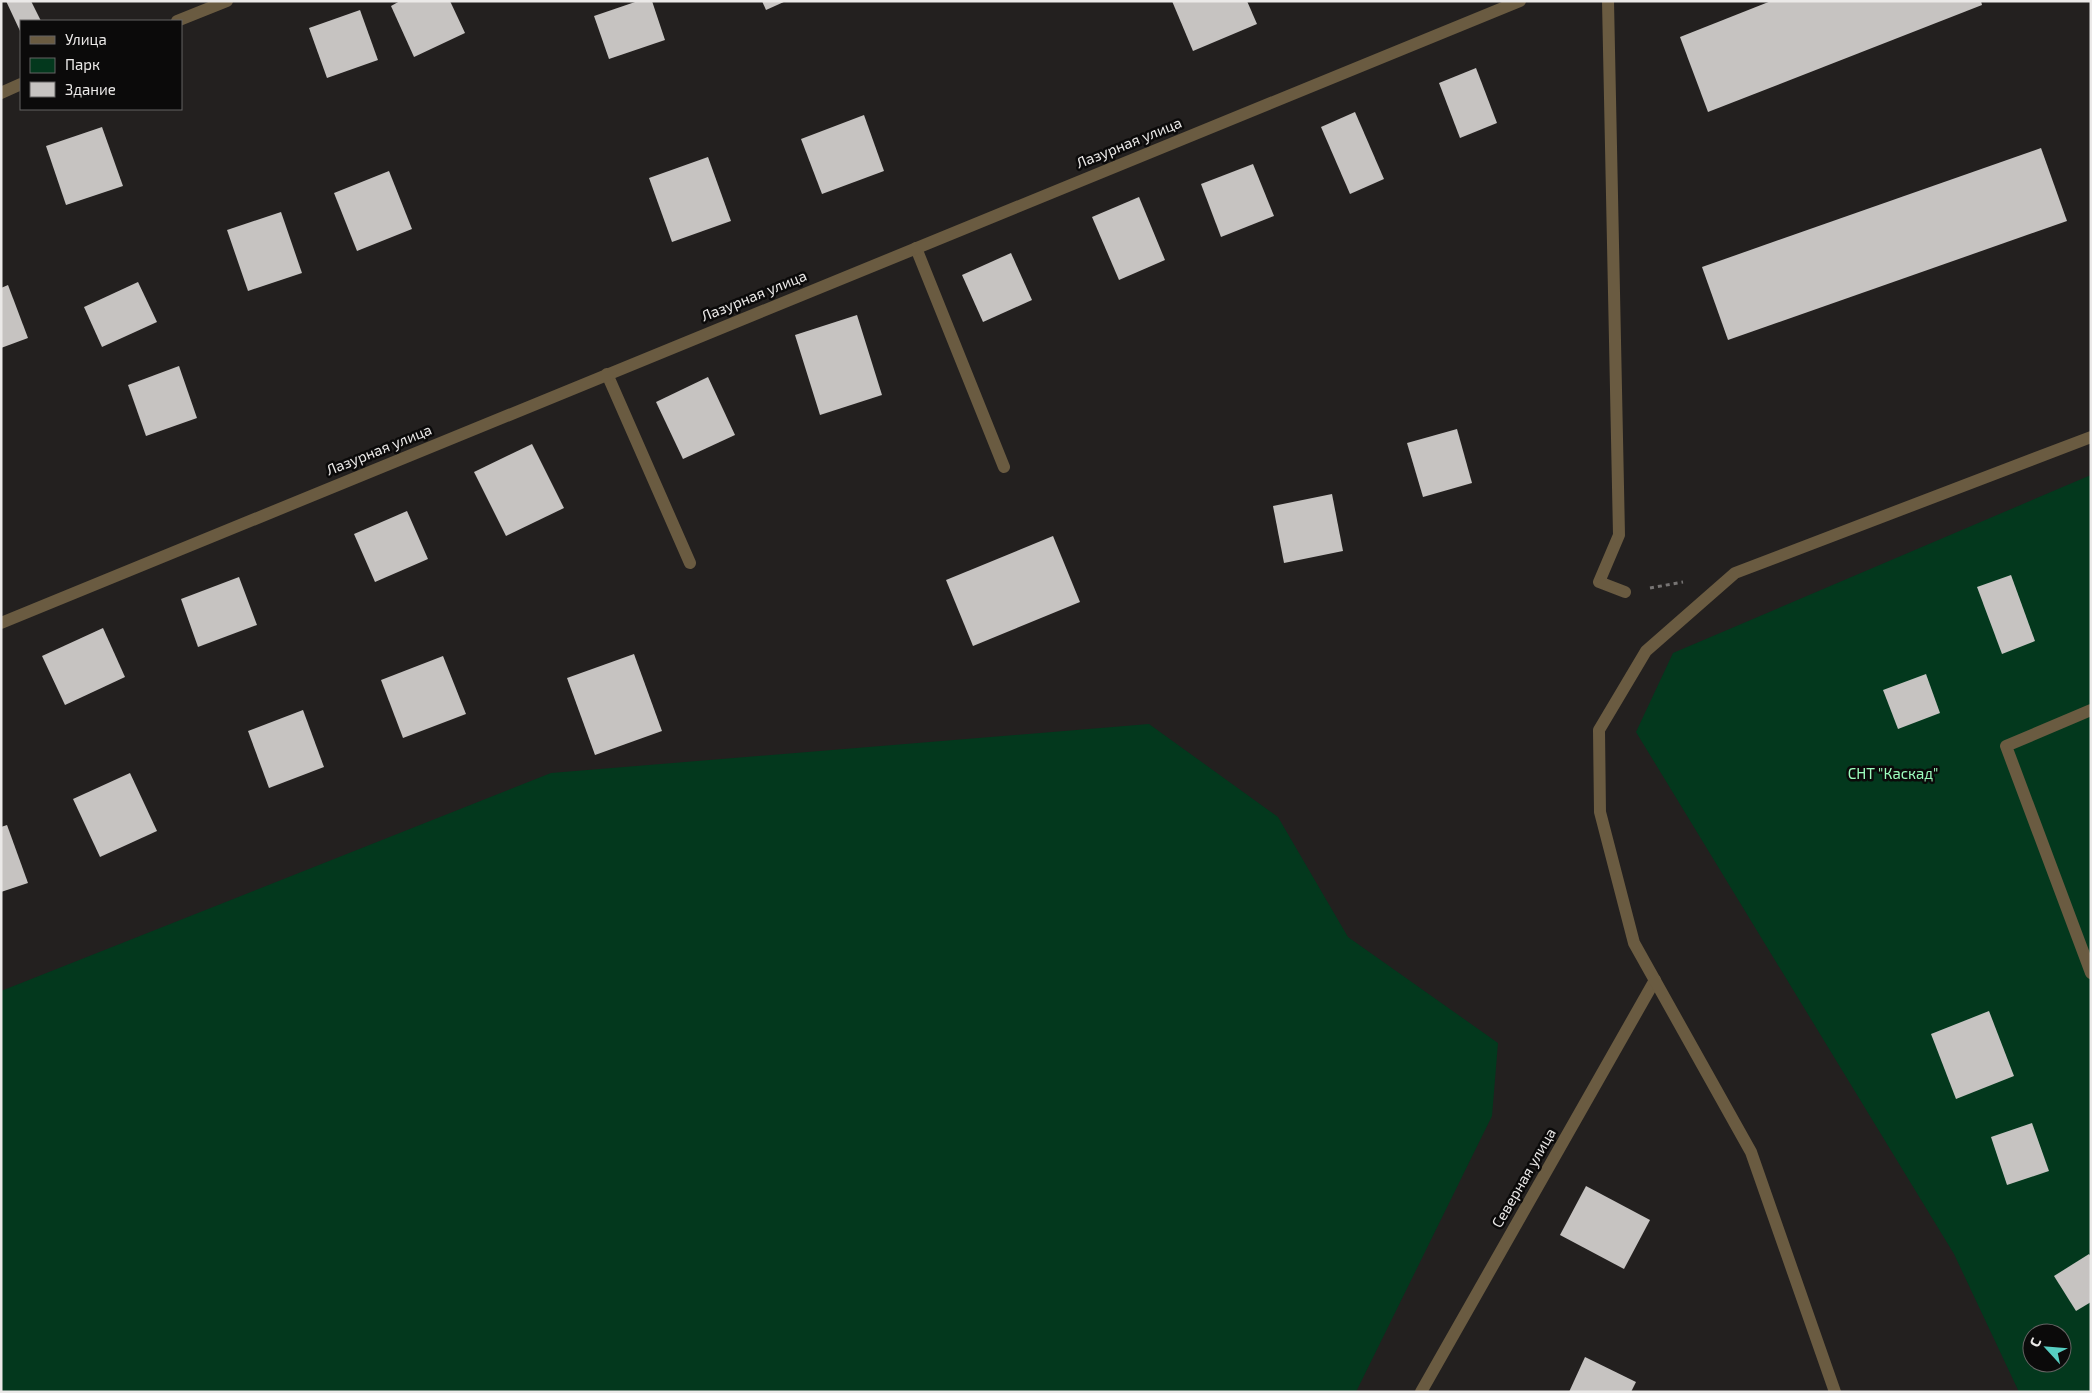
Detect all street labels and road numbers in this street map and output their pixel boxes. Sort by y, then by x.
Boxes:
street label: Лазурная улица [1073,113,1185,172]
street label: Лазурная улица [698,266,810,325]
street label: Лазурная улица [323,420,435,479]
street label: Северная улица [1487,1124,1560,1231]

